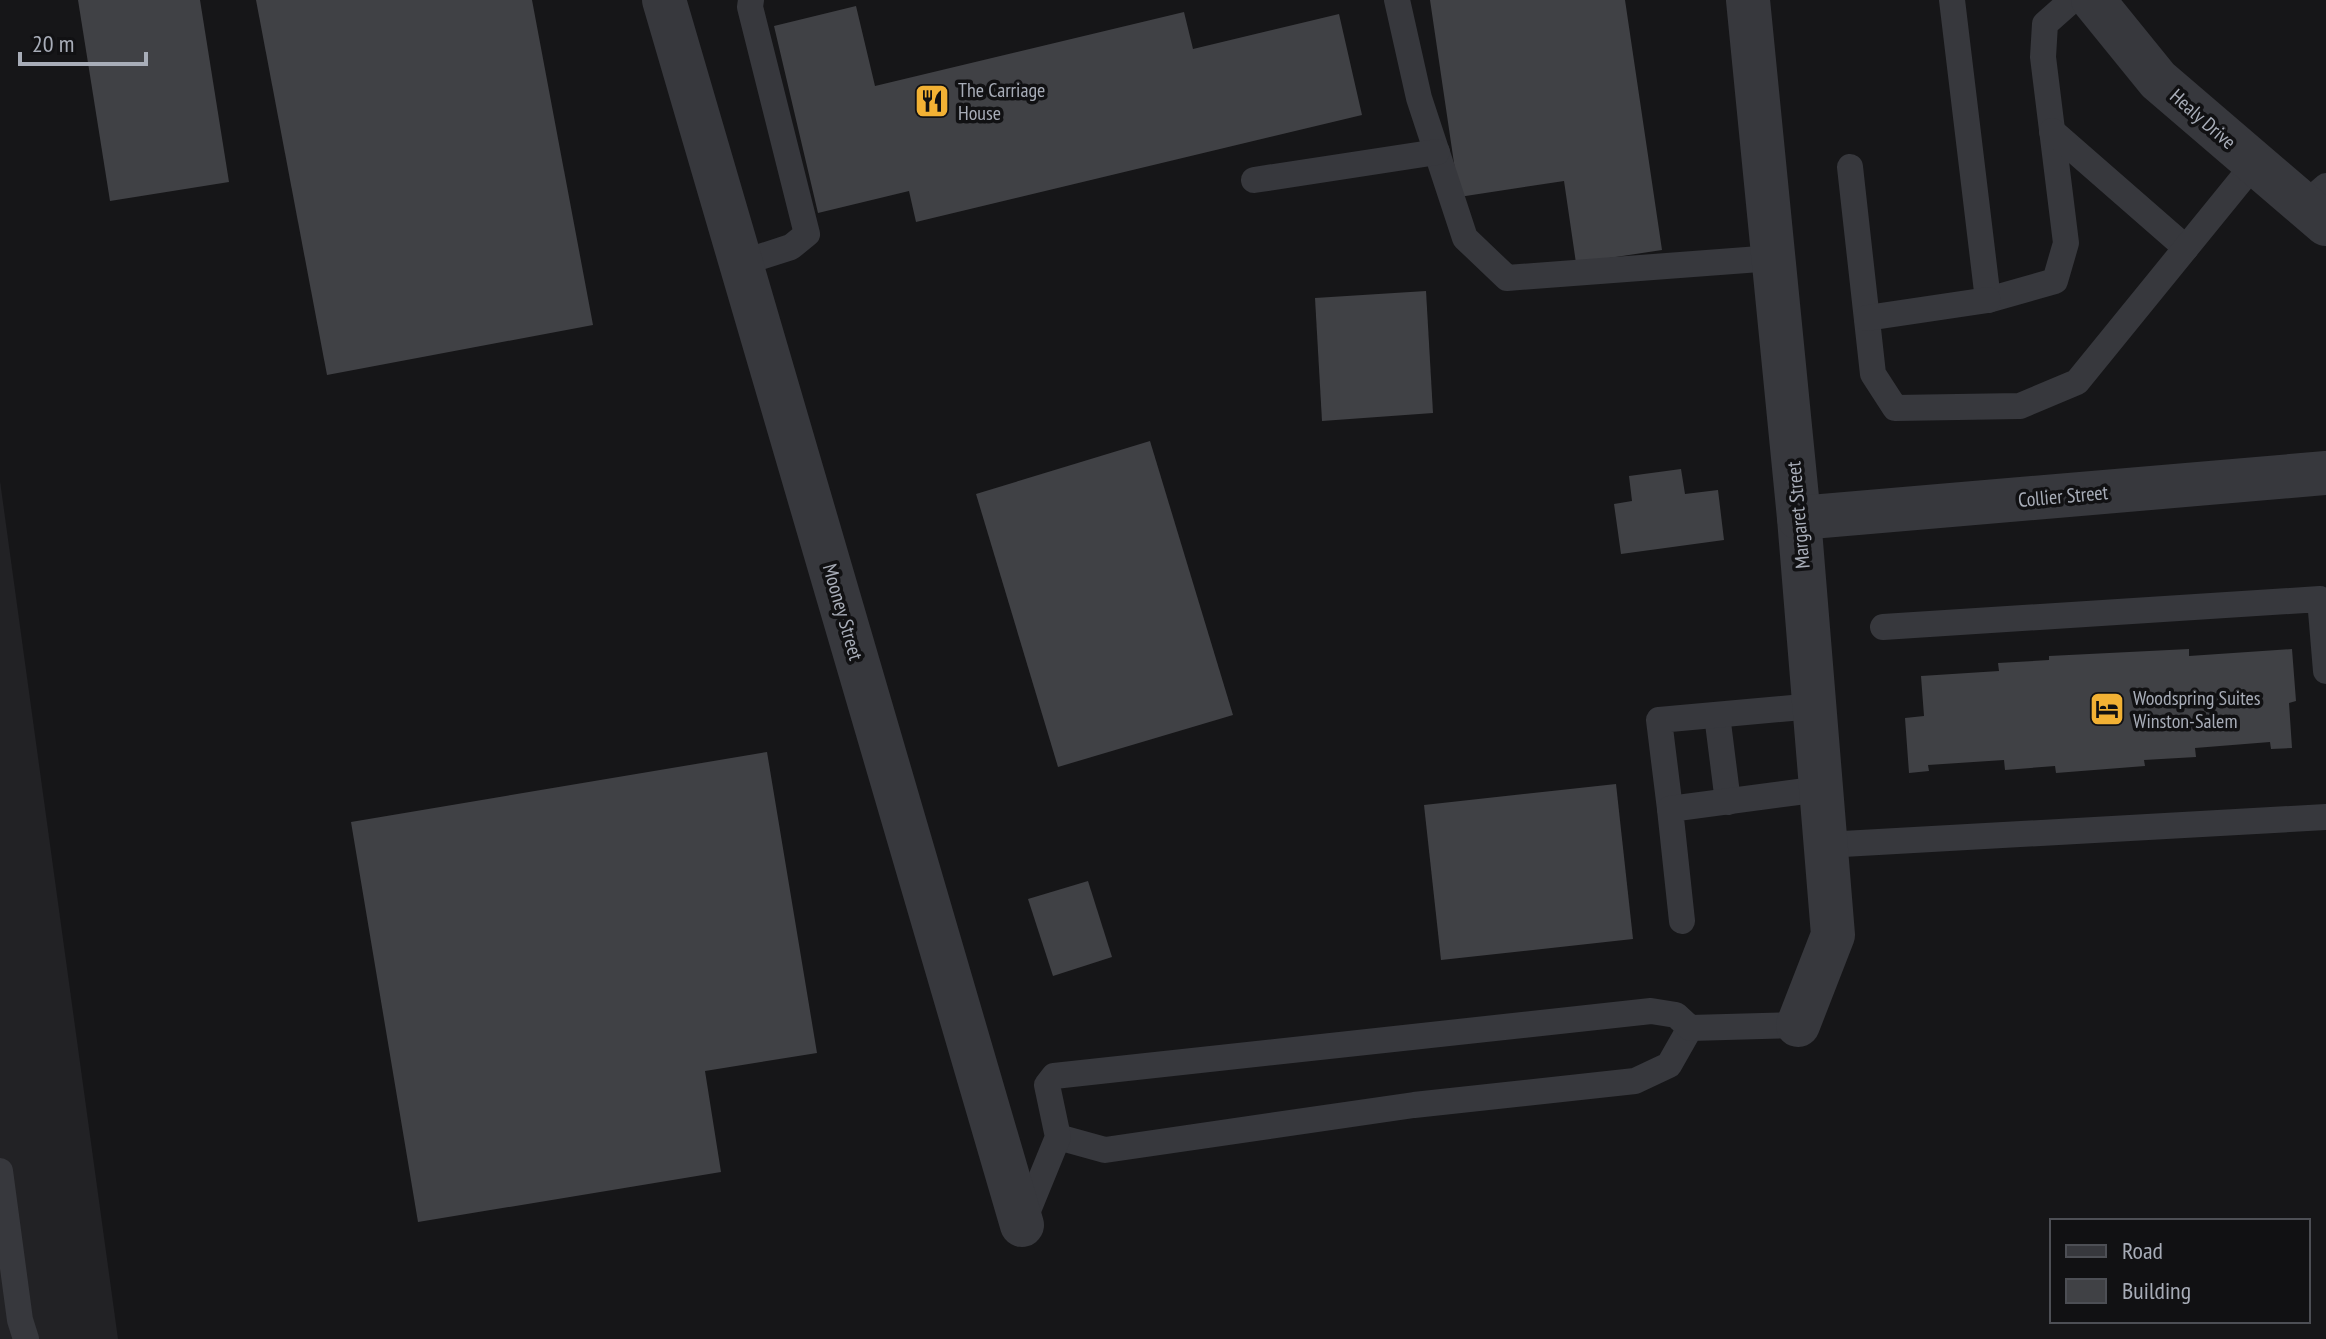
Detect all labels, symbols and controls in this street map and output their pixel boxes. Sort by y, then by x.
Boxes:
scale bar [20,16,146,66]
text: 20 m [32,28,74,59]
place label: The Carriage House [958,77,1045,126]
restaurant icon: The Carriage House [913,82,951,120]
street label: Healy Drive [2165,83,2241,155]
street label: Margaret Street [1780,460,1816,570]
street label: Collier Street [2017,479,2110,513]
street label: Mooney Street [817,561,869,664]
place label: Woodspring Suites Winston-Salem [2133,685,2261,734]
hotel icon: Woodspring Suites Winston-Salem [2088,690,2126,728]
legend [2050,1219,2310,1323]
text: Road [2122,1235,2163,1266]
text: Building [2122,1275,2191,1306]

